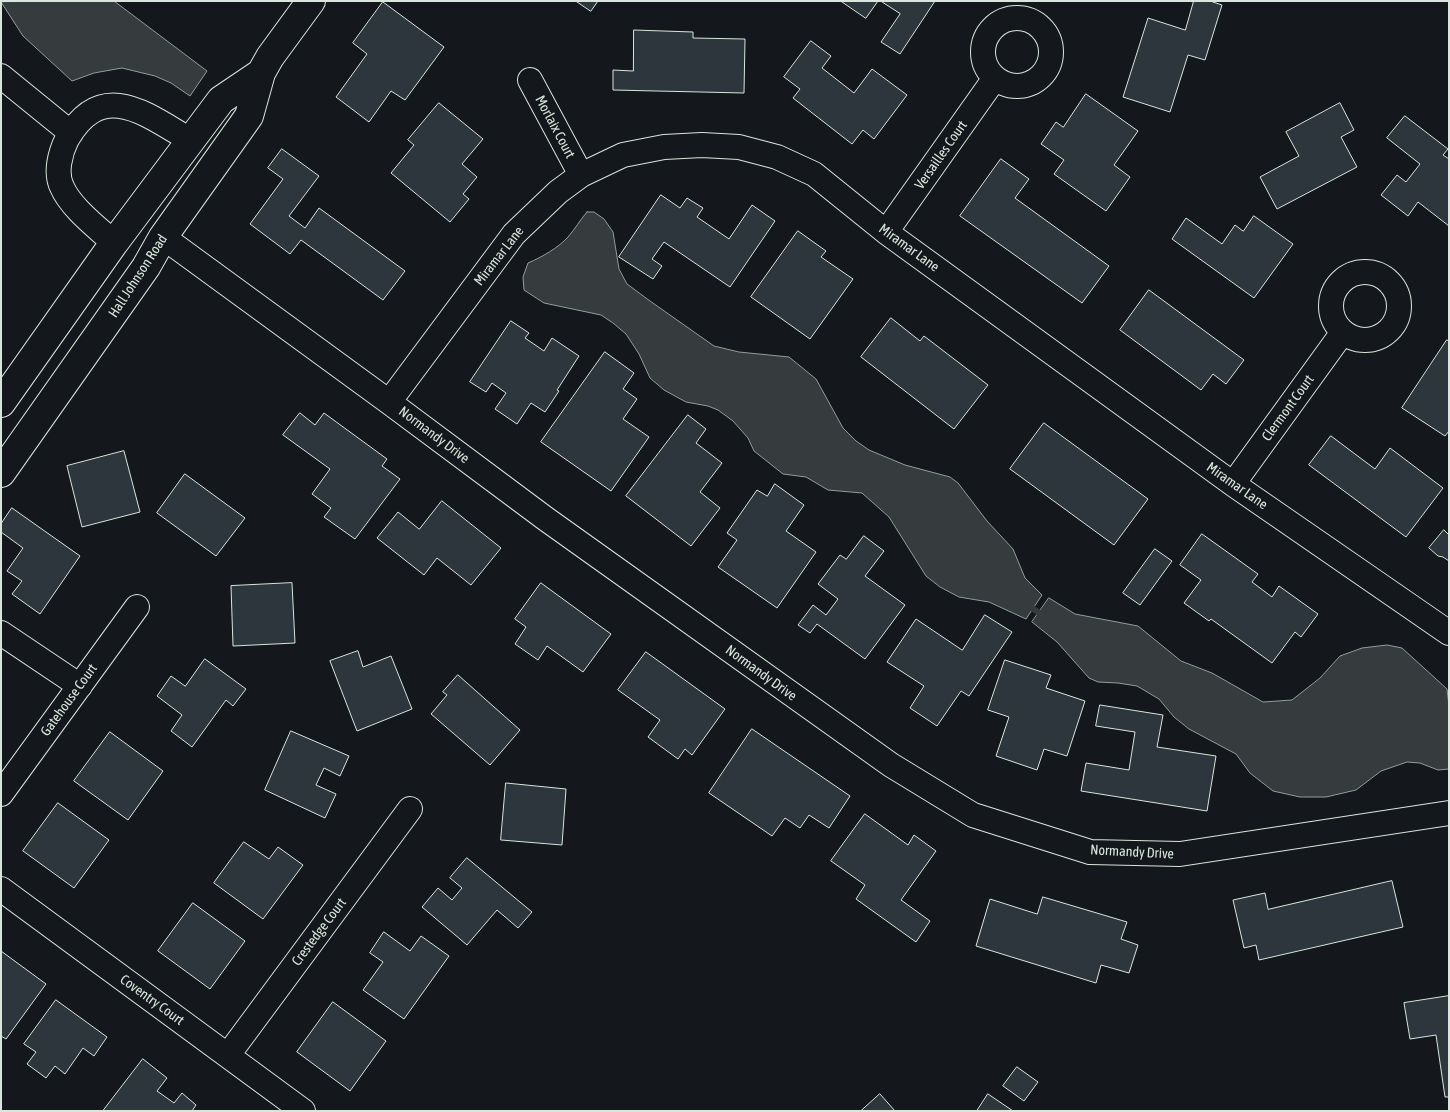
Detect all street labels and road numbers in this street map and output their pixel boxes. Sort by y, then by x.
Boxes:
street label: Morlaix Court [531,93,579,161]
street label: Versailles Court [911,118,971,192]
street label: Miramar Lane [875,220,943,276]
street label: Miramar Lane [471,223,527,289]
street label: Hall Johnson Road [105,231,171,321]
street label: Clermont Court [1258,372,1318,444]
street label: Normandy Drive [395,403,473,467]
street label: Miramar Lane [1203,459,1271,513]
street label: Normandy Drive [722,642,800,704]
street label: Gatehouse Court [37,661,101,739]
street label: Normandy Drive [1090,841,1174,863]
street label: Crestedge Court [288,895,350,969]
street label: Coventry Court [117,971,187,1029]

